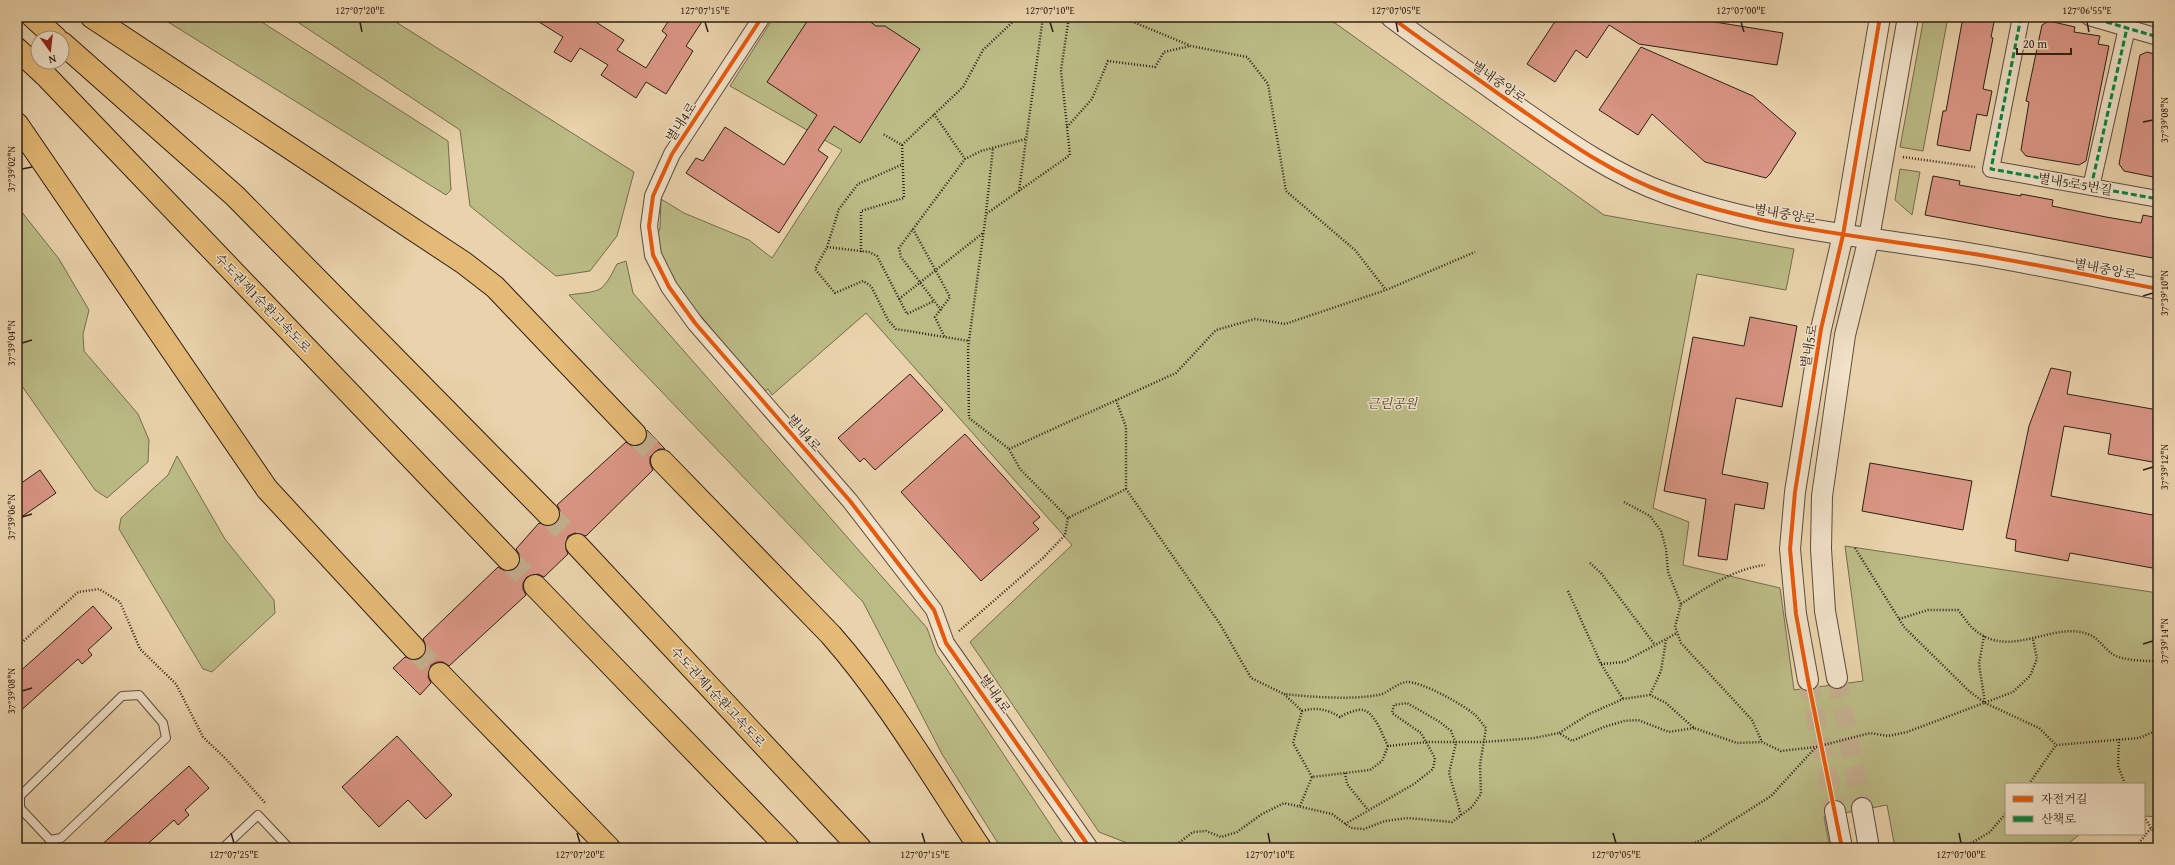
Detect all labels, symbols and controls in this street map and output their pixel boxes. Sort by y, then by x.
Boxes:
text: 127°07'20"E [335,3,385,18]
text: 127°07'15"E [680,3,730,18]
text: 127°07'10"E [1025,3,1075,18]
text: 127°07'05"E [1371,3,1421,18]
text: 127°07'00"E [1716,3,1766,18]
text: 127°06'55"E [2062,3,2112,18]
north arrow [30,30,70,70]
scale bar [2017,30,2071,56]
text: 20 m [2023,35,2047,52]
text: N [46,51,58,69]
street label: 별내중앙로 [1468,56,1531,108]
text: 37°39'08"N [2157,97,2172,143]
street label: 별내4로 [661,98,701,146]
text: 37°39'02"N [4,146,19,192]
street label: 별내5로5번길 [2036,168,2114,200]
street label: 별내중앙로 [1752,199,1818,229]
street label: 수도권제1순환고속도로 [210,249,316,357]
street label: 별내중앙로 [2072,254,2138,284]
text: 37°39'10"N [2157,270,2172,316]
text: 37°39'04"N [4,320,19,366]
street label: 별내5로 [1796,322,1822,369]
park label: 근린공원 [1367,394,1419,413]
street label: 별내4로 [782,410,826,456]
text: 37°39'12"N [2157,444,2172,490]
text: 37°39'06"N [4,494,19,540]
text: 37°39'14"N [2157,618,2172,664]
street label: 수도권제1순환고속도로 [666,642,770,752]
text: 37°39'08"N [4,668,19,714]
street label: 별내4로 [975,671,1016,718]
legend [2005,783,2145,835]
text: 자전거길 [2041,790,2087,807]
text: 산책로 [2041,810,2076,827]
text: 127°07'25"E [209,847,259,862]
text: 127°07'20"E [555,847,605,862]
text: 127°07'15"E [900,847,950,862]
text: 127°07'10"E [1245,847,1295,862]
text: 127°07'05"E [1591,847,1641,862]
text: 127°07'00"E [1936,847,1986,862]

